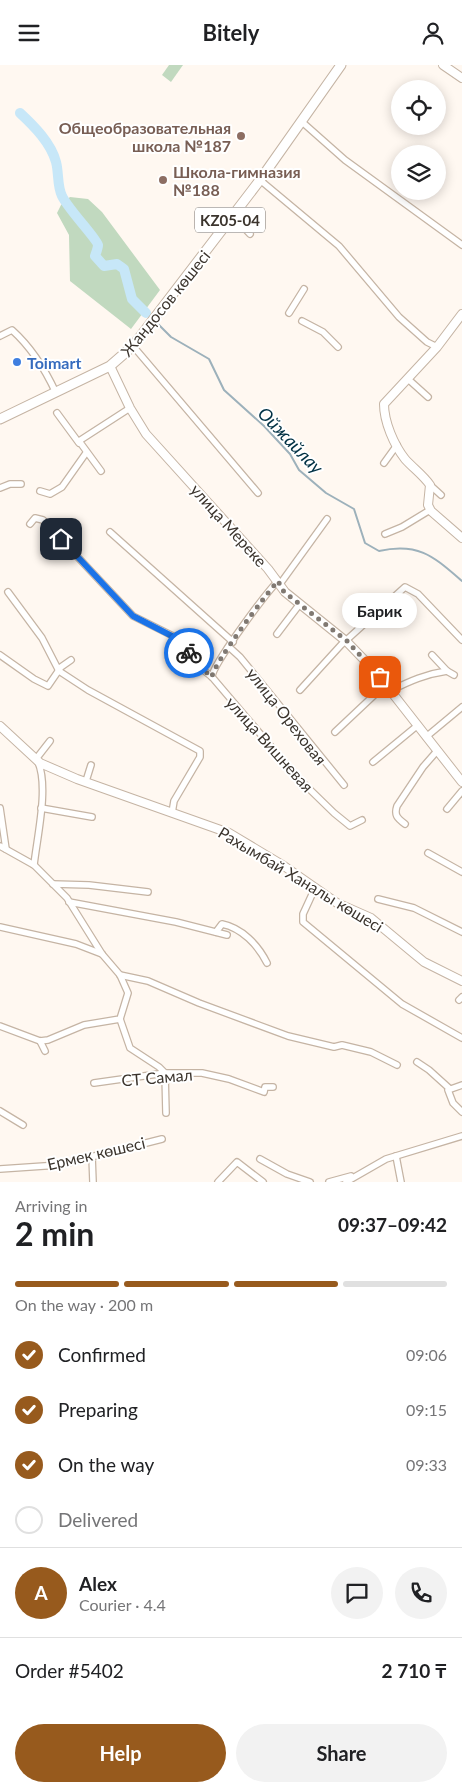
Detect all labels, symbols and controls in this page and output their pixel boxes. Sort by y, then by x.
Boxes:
icon: menu [15,19,43,47]
text: Bitely [203,19,259,46]
icon: person [419,19,447,47]
map controls [391,80,446,200]
button: locate [391,80,446,135]
place label: Общеобразовательная школа №187 [59,118,231,155]
marker: Общеобразовательная школа №187 [235,130,247,142]
button: layers [391,145,446,200]
place label: Школа-гимназия №188 [173,162,301,199]
marker: Школа-гимназия №188 [157,174,169,186]
road number: KZ05-04 [195,207,265,233]
street label: Жандосов көшесі [116,246,214,360]
place label: Toimart [27,353,81,372]
marker: Toimart [11,356,23,368]
water label: Ойжайлау [254,402,329,478]
street label: улица Мереке [187,480,271,570]
pin [40,518,82,560]
icon: home [47,525,75,553]
callout: Барик [342,592,418,627]
text: Барик [357,601,402,620]
courier [164,628,214,678]
icon: bike [175,639,203,667]
pin [359,656,401,698]
icon: bag [366,663,394,691]
street label: улица Ореховая [243,664,331,768]
street label: улица Вишневая [222,692,318,796]
street label: Рахымбай Ханалы көшесі [215,822,387,936]
street label: СТ Самал [121,1064,193,1090]
street label: Ермек көшесі [45,1132,147,1174]
text: Arriving in [15,1196,88,1215]
text: 09:37–09:42 [338,1213,447,1236]
text: 2 min [15,1214,94,1253]
text: On the way · 200 m [15,1295,153,1314]
icon: check [15,1341,43,1369]
text: Confirmed [58,1343,146,1366]
text: 09:06 [406,1345,447,1364]
icon: check [15,1396,43,1424]
text: Preparing [58,1398,138,1421]
text: 09:15 [406,1400,447,1419]
icon: check [15,1451,43,1479]
text: On the way [58,1453,154,1476]
text: 09:33 [406,1455,447,1474]
text: Delivered [58,1508,138,1531]
button: chat [331,1567,383,1619]
button: phone [395,1567,447,1619]
text: Alex [79,1572,117,1595]
text: A [34,1581,48,1604]
text: Courier · 4.4 [79,1595,166,1614]
text: Order #5402 [15,1659,124,1682]
text: 2 710 ₸ [382,1659,447,1682]
button: Help [15,1724,226,1782]
button: Share [236,1724,447,1782]

